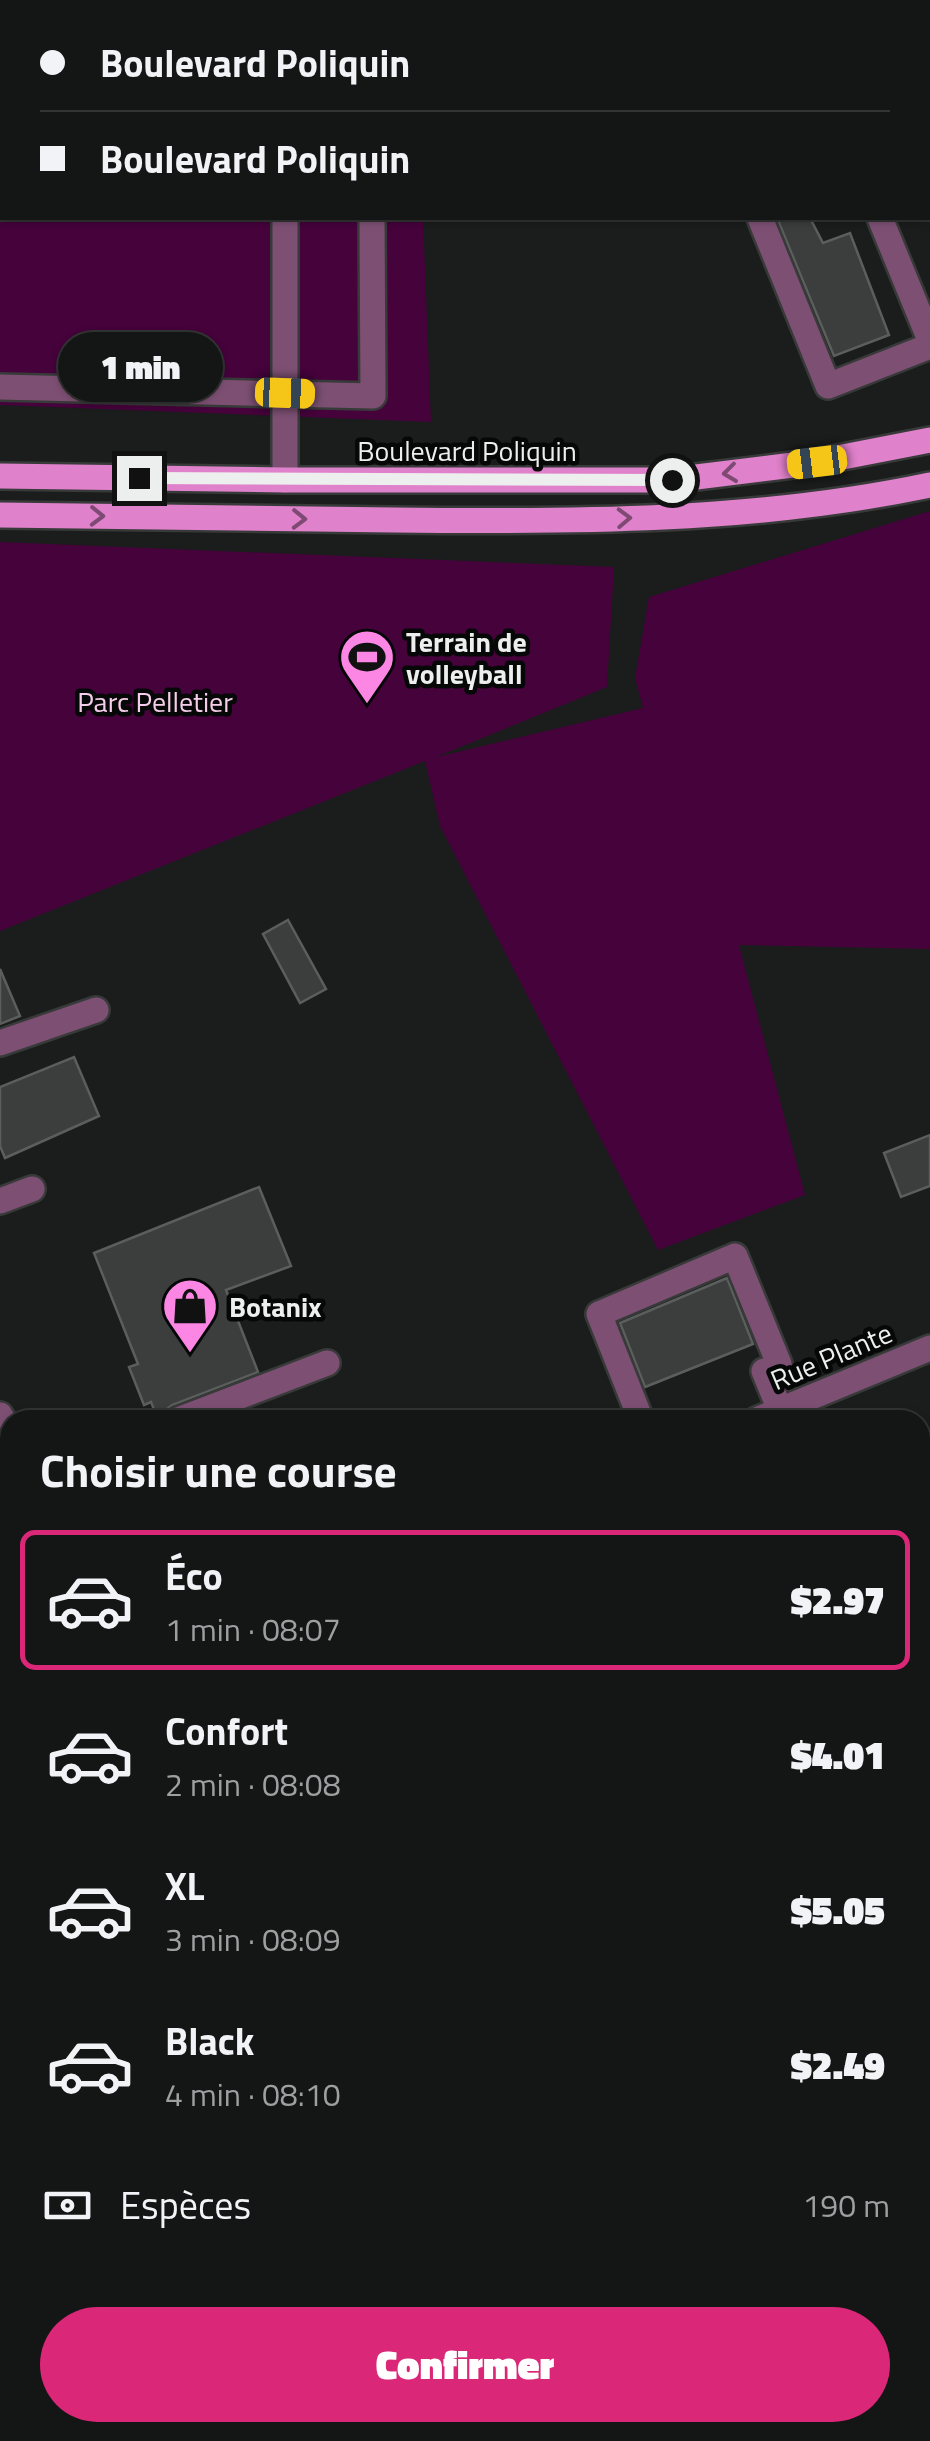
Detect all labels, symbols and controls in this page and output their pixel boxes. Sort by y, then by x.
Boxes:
text: Boulevard Poliquin [100,34,410,92]
text: Boulevard Poliquin [100,130,410,188]
callout: 1 min [56,333,222,403]
text: 1 min [101,343,180,391]
car [254,377,316,409]
street label: Boulevard Poliquin [357,429,577,472]
car [785,443,849,481]
route end [117,456,162,501]
route start [650,458,695,503]
one-way arrow [722,462,738,483]
one-way arrow [90,505,106,527]
one-way arrow [292,508,308,529]
one-way arrow [617,508,633,529]
place label: Terrain de volleyball [406,620,527,695]
sports icon: Terrain de volleyball [337,627,397,706]
park label: Parc Pelletier [77,680,233,723]
shop icon: Botanix [160,1276,220,1355]
place label: Botanix [229,1285,321,1328]
street label: Rue Plante [764,1311,898,1401]
text: Choisir une course [40,1436,397,1504]
text: Éco [165,1547,223,1605]
icon: car [45,1555,135,1645]
text: $2.97 [791,1571,885,1629]
text: 1 min · 08:07 [165,1605,341,1653]
text: Confort [165,1702,288,1760]
icon: car [45,1710,135,1800]
text: $4.01 [791,1726,885,1784]
text: 2 min · 08:08 [165,1760,341,1808]
text: XL [165,1857,205,1915]
icon: car [45,1865,135,1955]
text: $5.05 [791,1881,885,1939]
text: 3 min · 08:09 [165,1915,341,1963]
text: Black [165,2012,254,2070]
icon: car [45,2020,135,2110]
text: $2.49 [791,2036,885,2094]
text: 4 min · 08:10 [165,2070,341,2118]
text: Espèces [120,2176,251,2234]
icon: cash [40,2178,95,2233]
text: 190 m [802,2181,890,2229]
button: Confirmer [40,2307,890,2422]

